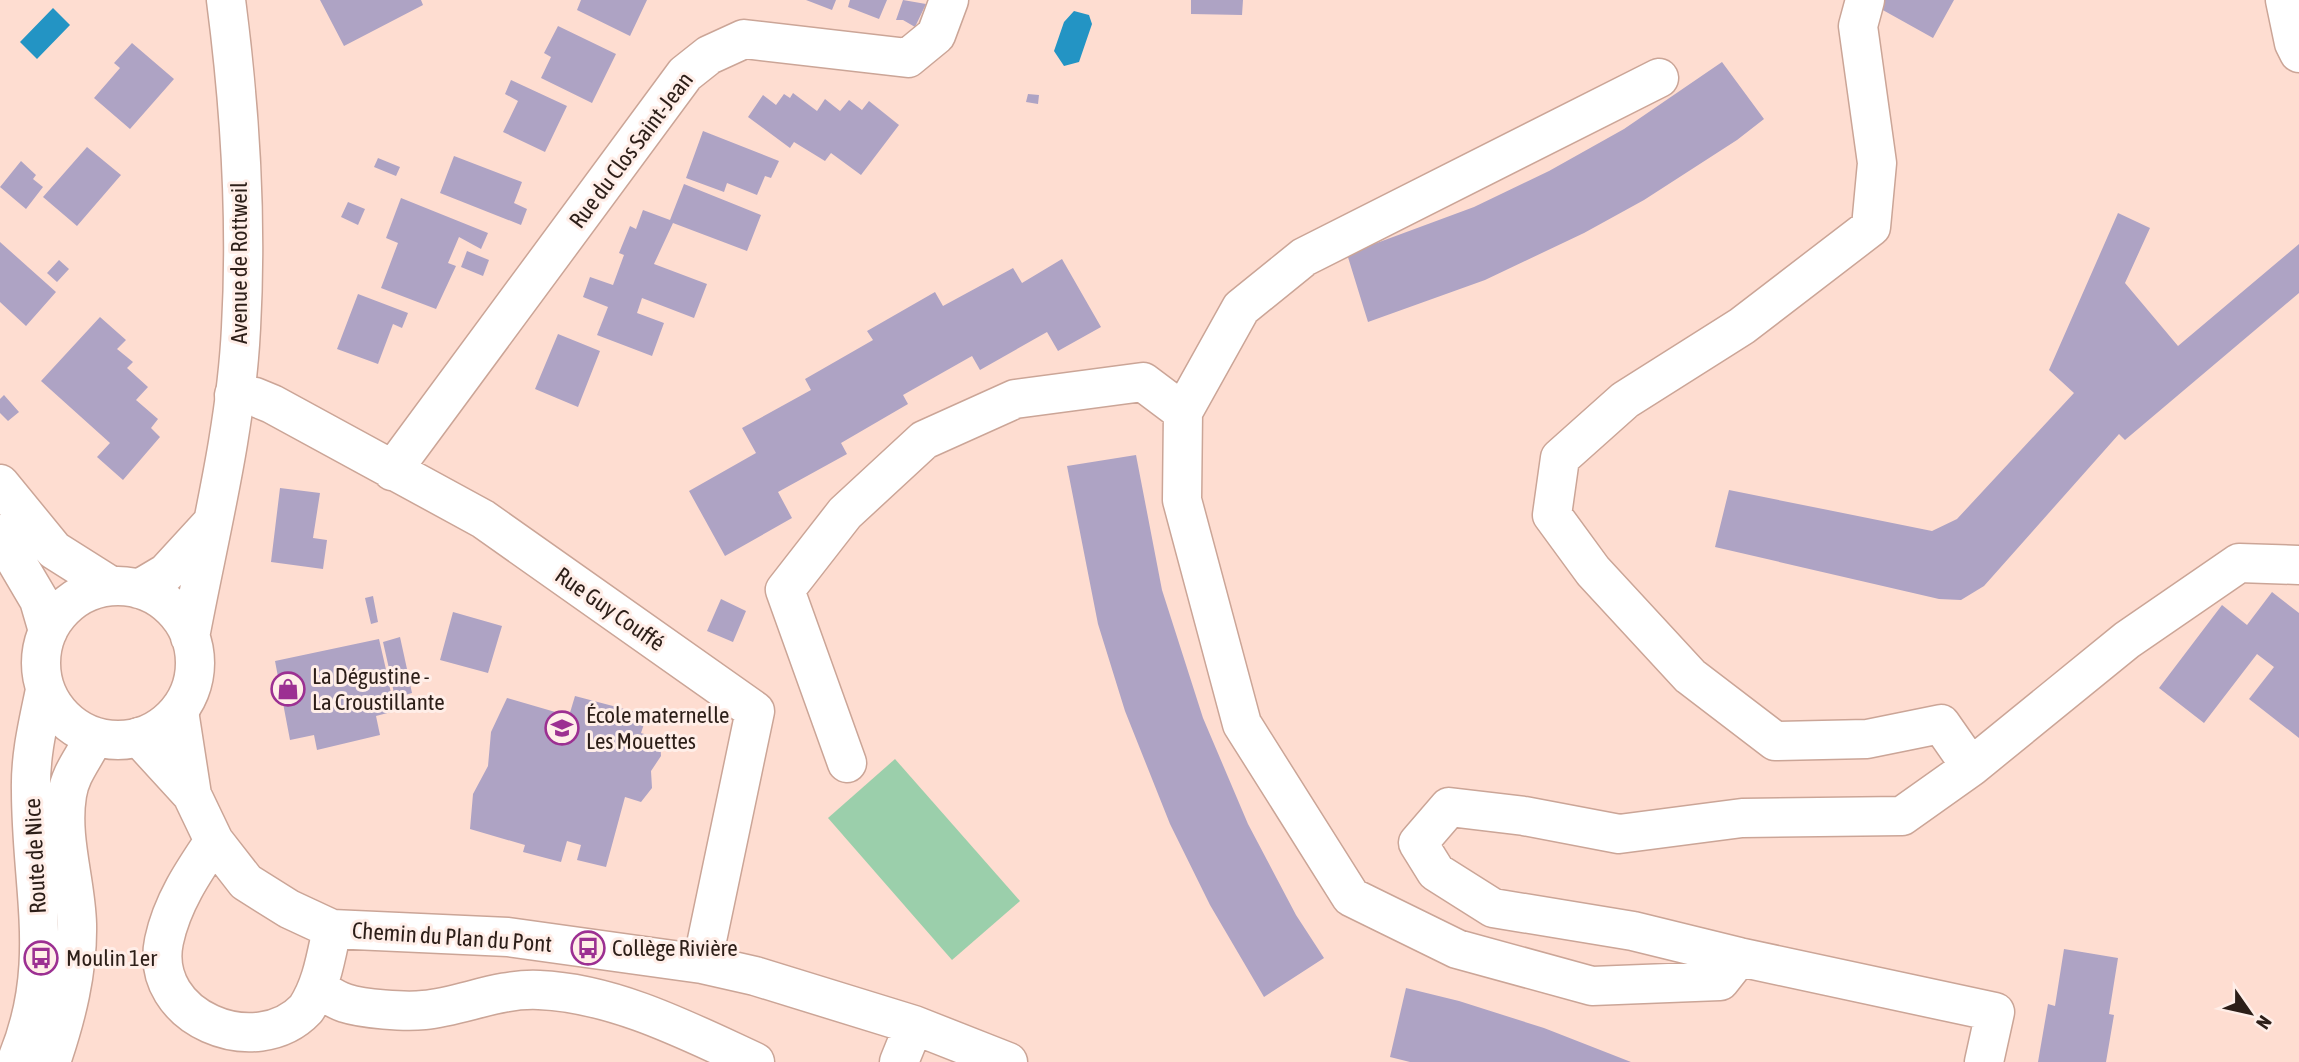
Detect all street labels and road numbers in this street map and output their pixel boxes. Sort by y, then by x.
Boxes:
street label: Rue du Clos Saint-Jean [564,67,698,233]
street label: Avenue de Rottweil [226,182,252,344]
street label: Rue Guy Couffé [550,562,670,656]
street label: Route de Nice [19,798,51,914]
street label: Chemin du Plan du Pont [351,917,553,957]

